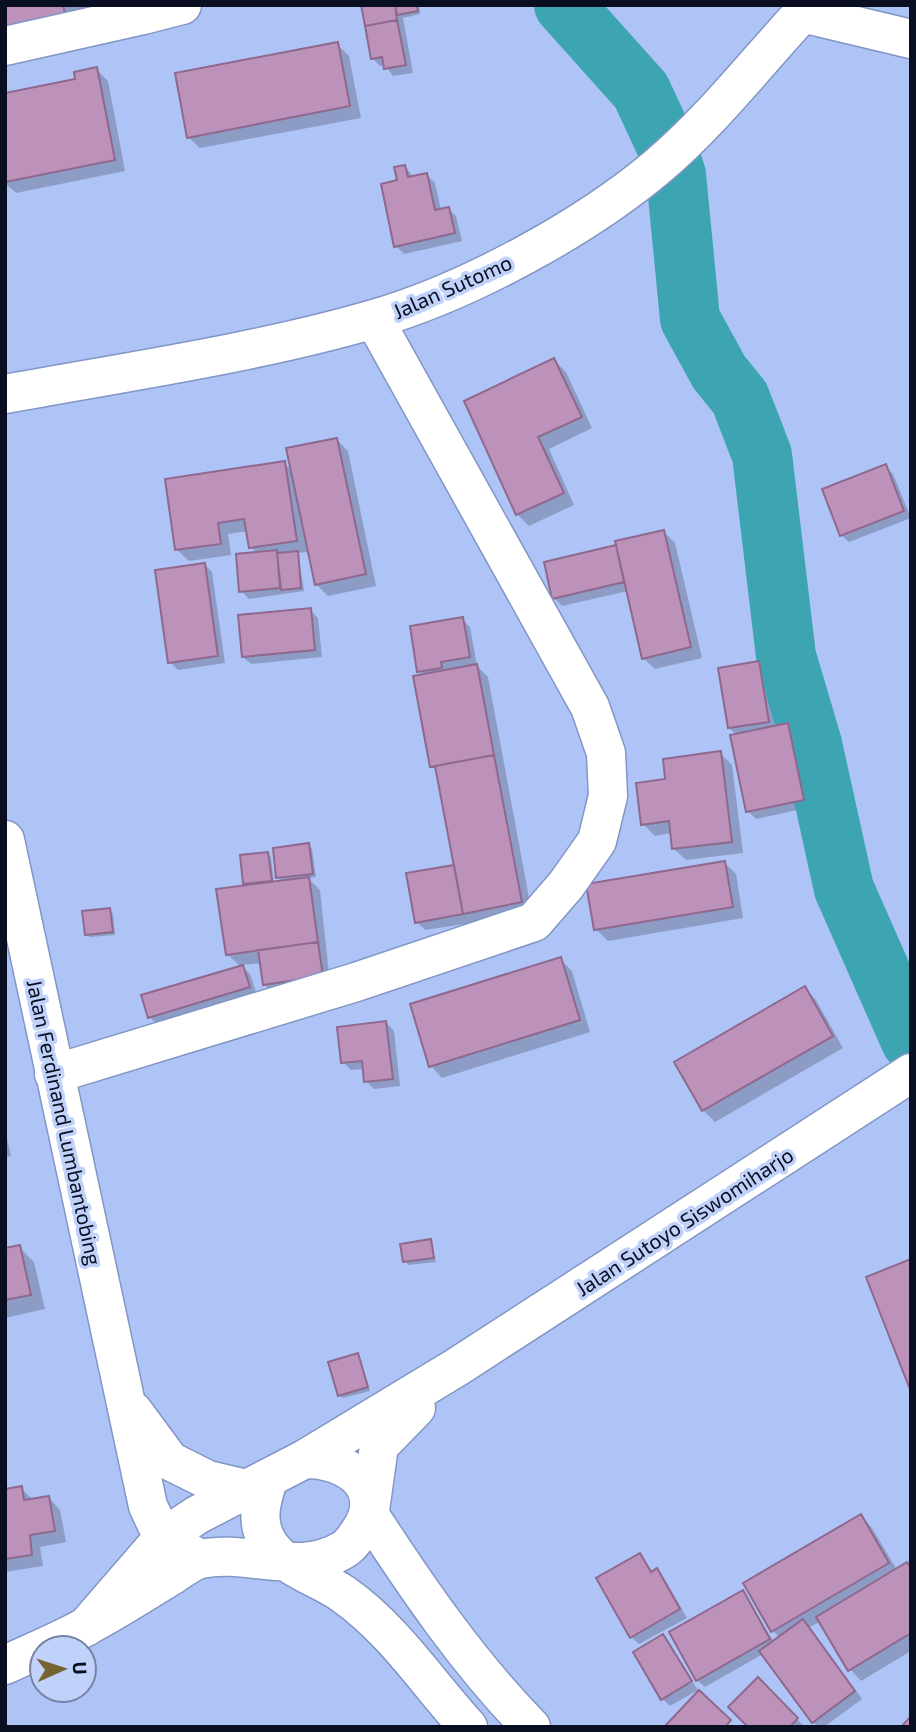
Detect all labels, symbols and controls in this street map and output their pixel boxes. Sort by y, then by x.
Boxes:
street label: Jalan Sutomo [389,249,515,323]
street label: Jalan Ferdinand Lumbantobing [22,977,108,1267]
street label: Jalan Sutoyo Siswomiharjo [571,1141,798,1302]
north arrow [28,1634,98,1704]
text: U [69,1661,92,1675]

